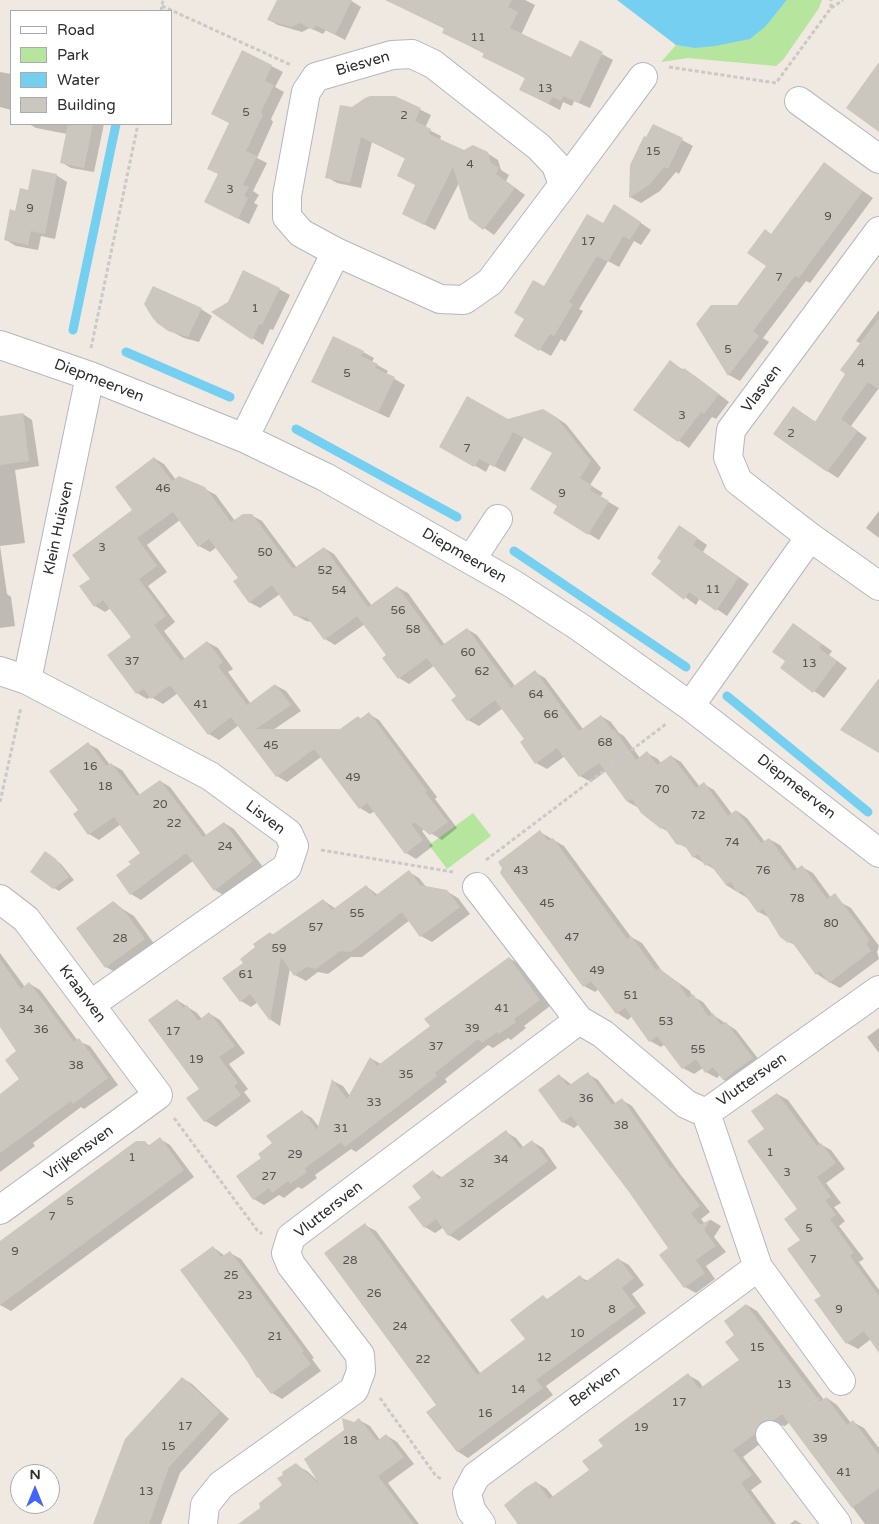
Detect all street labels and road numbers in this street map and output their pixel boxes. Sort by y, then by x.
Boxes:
street label: Biesven [334,48,392,80]
street label: Diepmeerven [52,356,146,406]
street label: Vlasven [738,362,786,416]
street label: Klein Huisven [40,479,78,577]
street label: Diepmeerven [418,525,510,587]
street label: Diepmeerven [753,751,839,823]
street label: Lisven [242,797,288,839]
street label: Kraanven [55,962,109,1026]
street label: Vluttersven [714,1049,790,1111]
street label: Vrijkensven [41,1122,117,1184]
street label: Vluttersven [291,1178,367,1242]
street label: Berkven [566,1363,624,1411]

